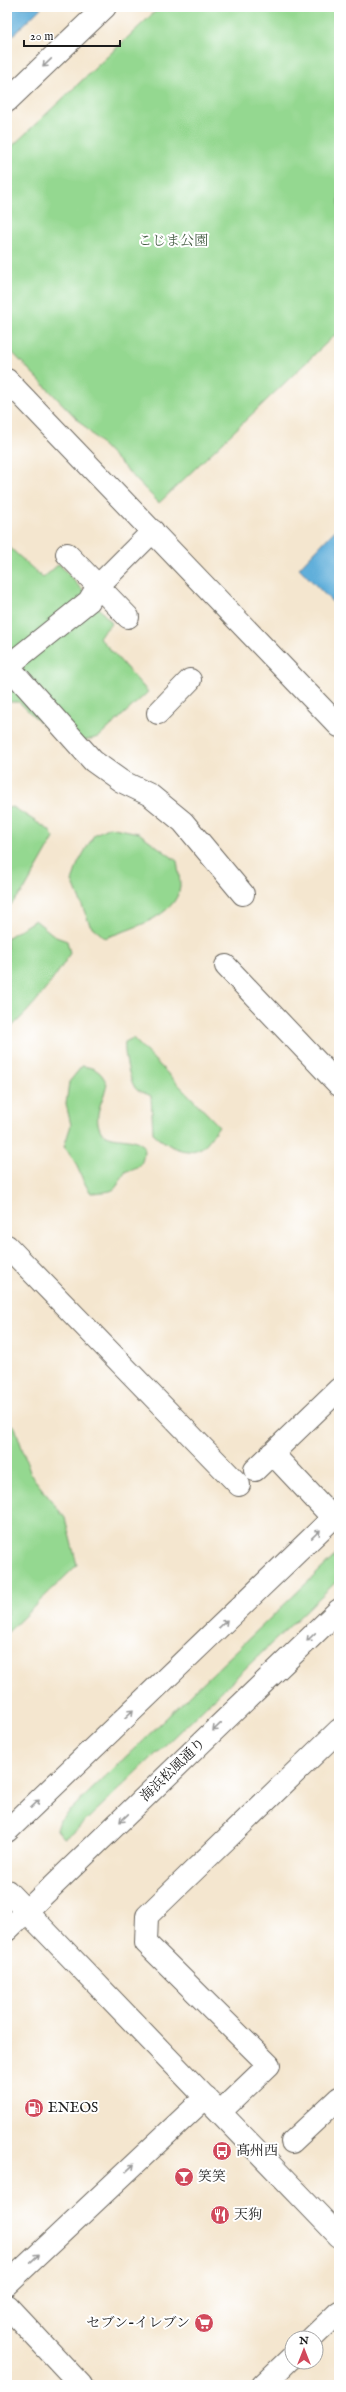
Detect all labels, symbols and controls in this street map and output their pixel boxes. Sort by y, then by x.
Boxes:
scale bar [24,22,120,48]
text: 20 m [30,29,53,44]
one-way arrow [42,58,52,68]
park label: こじま公園 [138,232,208,250]
one-way arrow [311,1529,321,1539]
one-way arrow [218,1619,228,1629]
one-way arrow [306,1632,316,1642]
one-way arrow [124,1709,134,1719]
one-way arrow [212,1723,222,1732]
street label: 海浜松風通り [137,1734,209,1806]
one-way arrow [30,1799,40,1809]
one-way arrow [119,1813,129,1823]
fuel station icon: ENEOS [23,2097,45,2119]
place label: ENEOS [48,2099,98,2117]
bus stop icon: 髙州西 [211,2140,233,2162]
place label: 髙州西 [236,2142,278,2160]
one-way arrow [125,2164,135,2173]
bar icon: 笑笑 [173,2166,195,2188]
place label: 笑笑 [198,2168,226,2186]
restaurant icon: 天狗 [209,2204,231,2226]
place label: 天狗 [234,2206,262,2224]
one-way arrow [30,2253,40,2262]
supermarket icon: セブン-イレブン [193,2312,215,2334]
place label: セブン-イレブン [87,2314,190,2332]
north arrow [284,2330,324,2370]
text: N [298,2334,309,2348]

